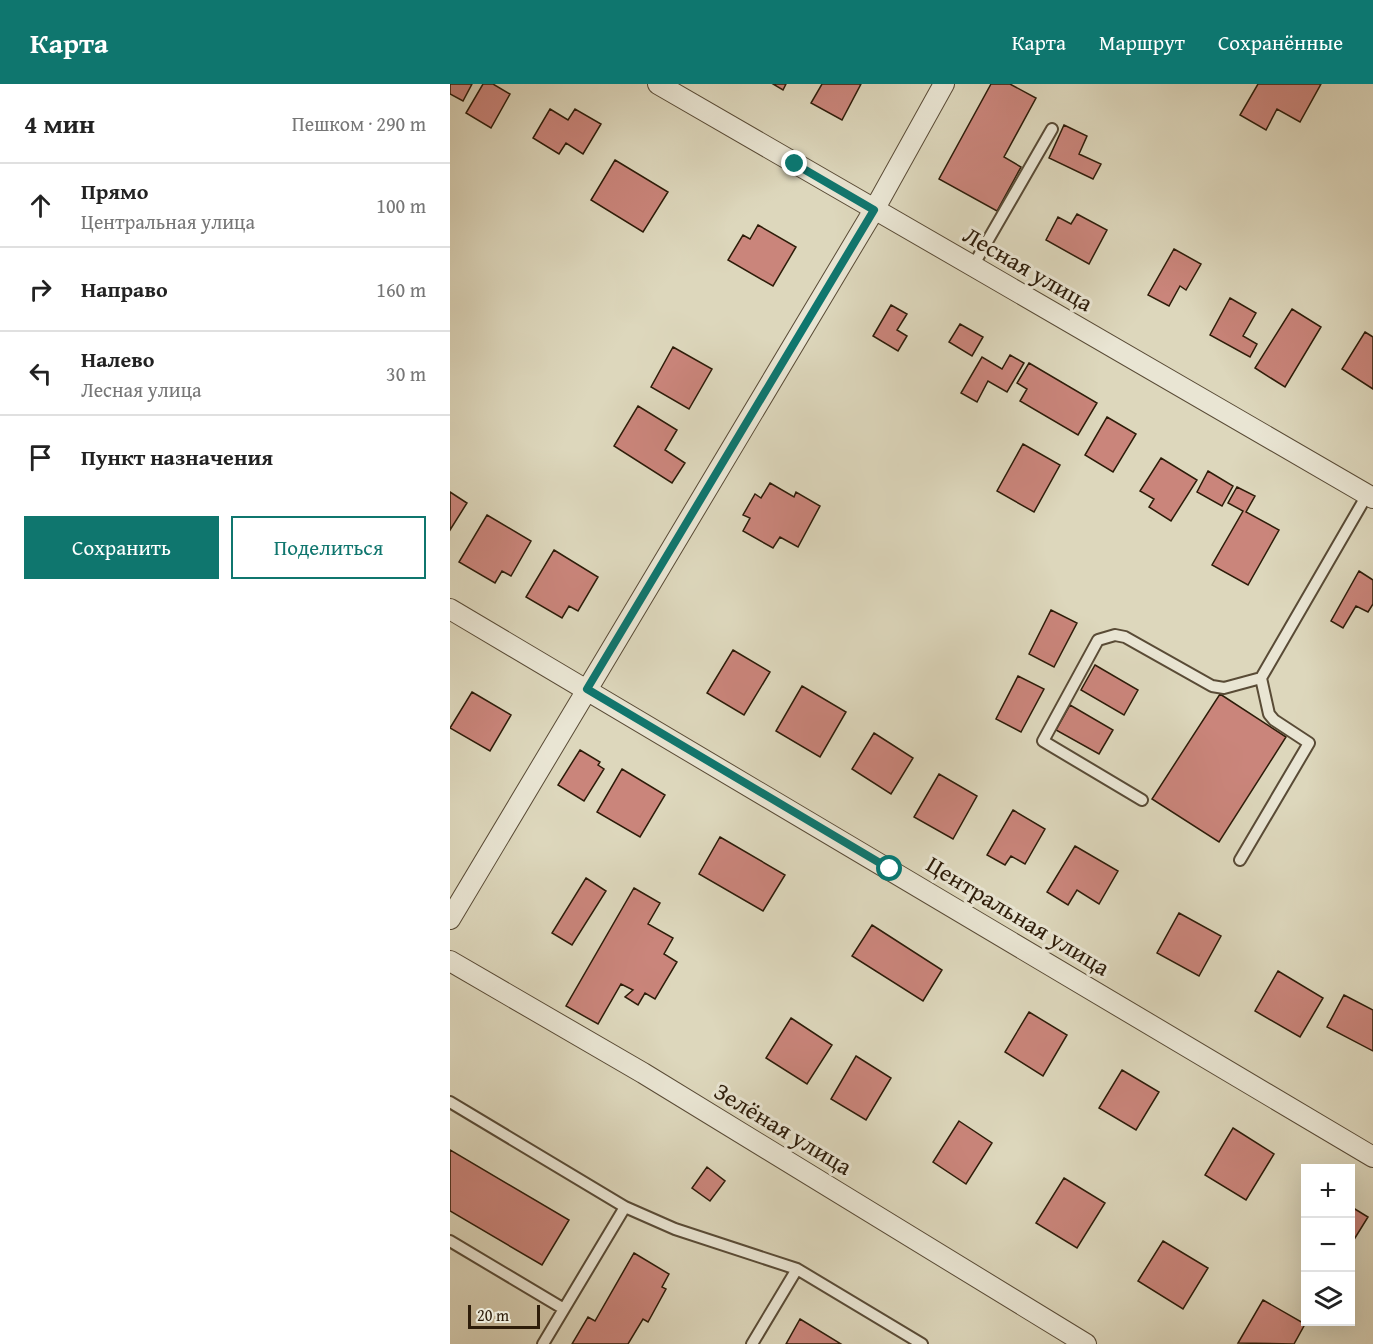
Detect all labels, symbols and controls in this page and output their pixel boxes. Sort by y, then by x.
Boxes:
text: Карта [30,22,108,63]
text: Карта [1012,27,1066,58]
text: Маршрут [1099,27,1185,58]
text: Сохранённые [1218,27,1343,58]
text: 4 мин [24,104,95,143]
text: Пешком · 290 m [292,109,426,138]
route end [781,150,807,176]
text: Прямо [81,175,148,207]
icon: ahead [24,189,57,222]
text: 100 m [376,191,426,220]
text: Центральная улица [81,207,255,236]
street label: Лесная улица [957,217,1100,320]
icon: right [24,273,57,306]
text: Направо [81,273,168,305]
text: 160 m [376,275,426,304]
text: Налево [81,343,154,375]
icon: left [24,357,57,390]
text: 30 m [386,359,426,388]
text: Лесная улица [81,375,202,404]
icon: arrive [24,441,57,474]
text: Пункт назначения [81,441,273,473]
button: Сохранить [24,516,219,579]
button: Поделиться [231,516,426,579]
street label: Центральная улица [920,847,1117,985]
route start [876,855,902,881]
street label: Зелёная улица [708,1073,859,1184]
map controls [1301,1164,1355,1326]
button: + [1301,1164,1355,1218]
button: − [1301,1218,1355,1272]
button: layers [1301,1272,1355,1326]
scale bar [468,1302,540,1330]
text: 20 m [477,1303,509,1327]

